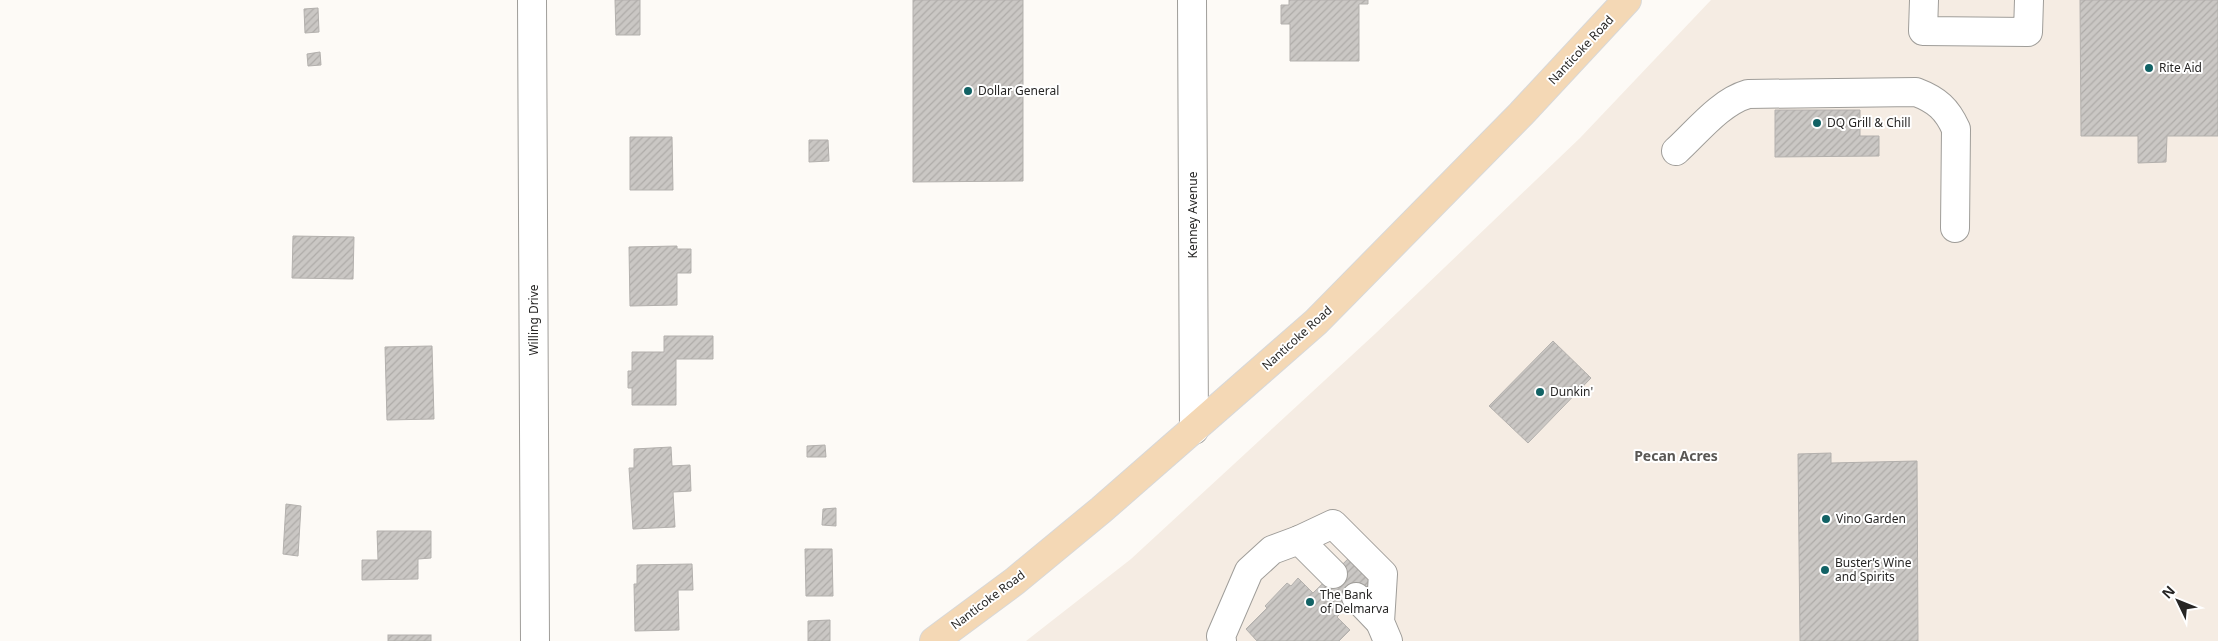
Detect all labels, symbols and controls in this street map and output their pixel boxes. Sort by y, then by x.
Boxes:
street label: Nanticoke Road [1544,11,1617,88]
place label: Rite Aid [2159,59,2202,76]
marker: Rite Aid [2143,62,2155,74]
place label: Dollar General [978,82,1059,99]
marker: Dollar General [962,85,974,97]
place label: DQ Grill & Chill [1827,114,1911,131]
marker: DQ Grill & Chill [1811,117,1823,129]
street label: Kenney Avenue [1184,171,1201,258]
street label: Willing Drive [525,284,542,356]
street label: Nanticoke Road [1258,302,1335,374]
place label: Dunkin' [1550,383,1593,400]
marker: Dunkin' [1534,386,1546,398]
district label: Pecan Acres [1634,446,1718,465]
place label: Vino Garden [1836,510,1906,527]
marker: Vino Garden [1820,513,1832,525]
place label: Buster’s Wine and Spirits [1835,554,1912,585]
marker: Buster’s Wine and Spirits [1819,564,1831,576]
street label: Nanticoke Road [947,566,1028,633]
north arrow [2153,576,2203,626]
text: N [2157,581,2179,602]
place label: The Bank of Delmarva [1320,586,1389,617]
marker: The Bank of Delmarva [1304,596,1316,608]

